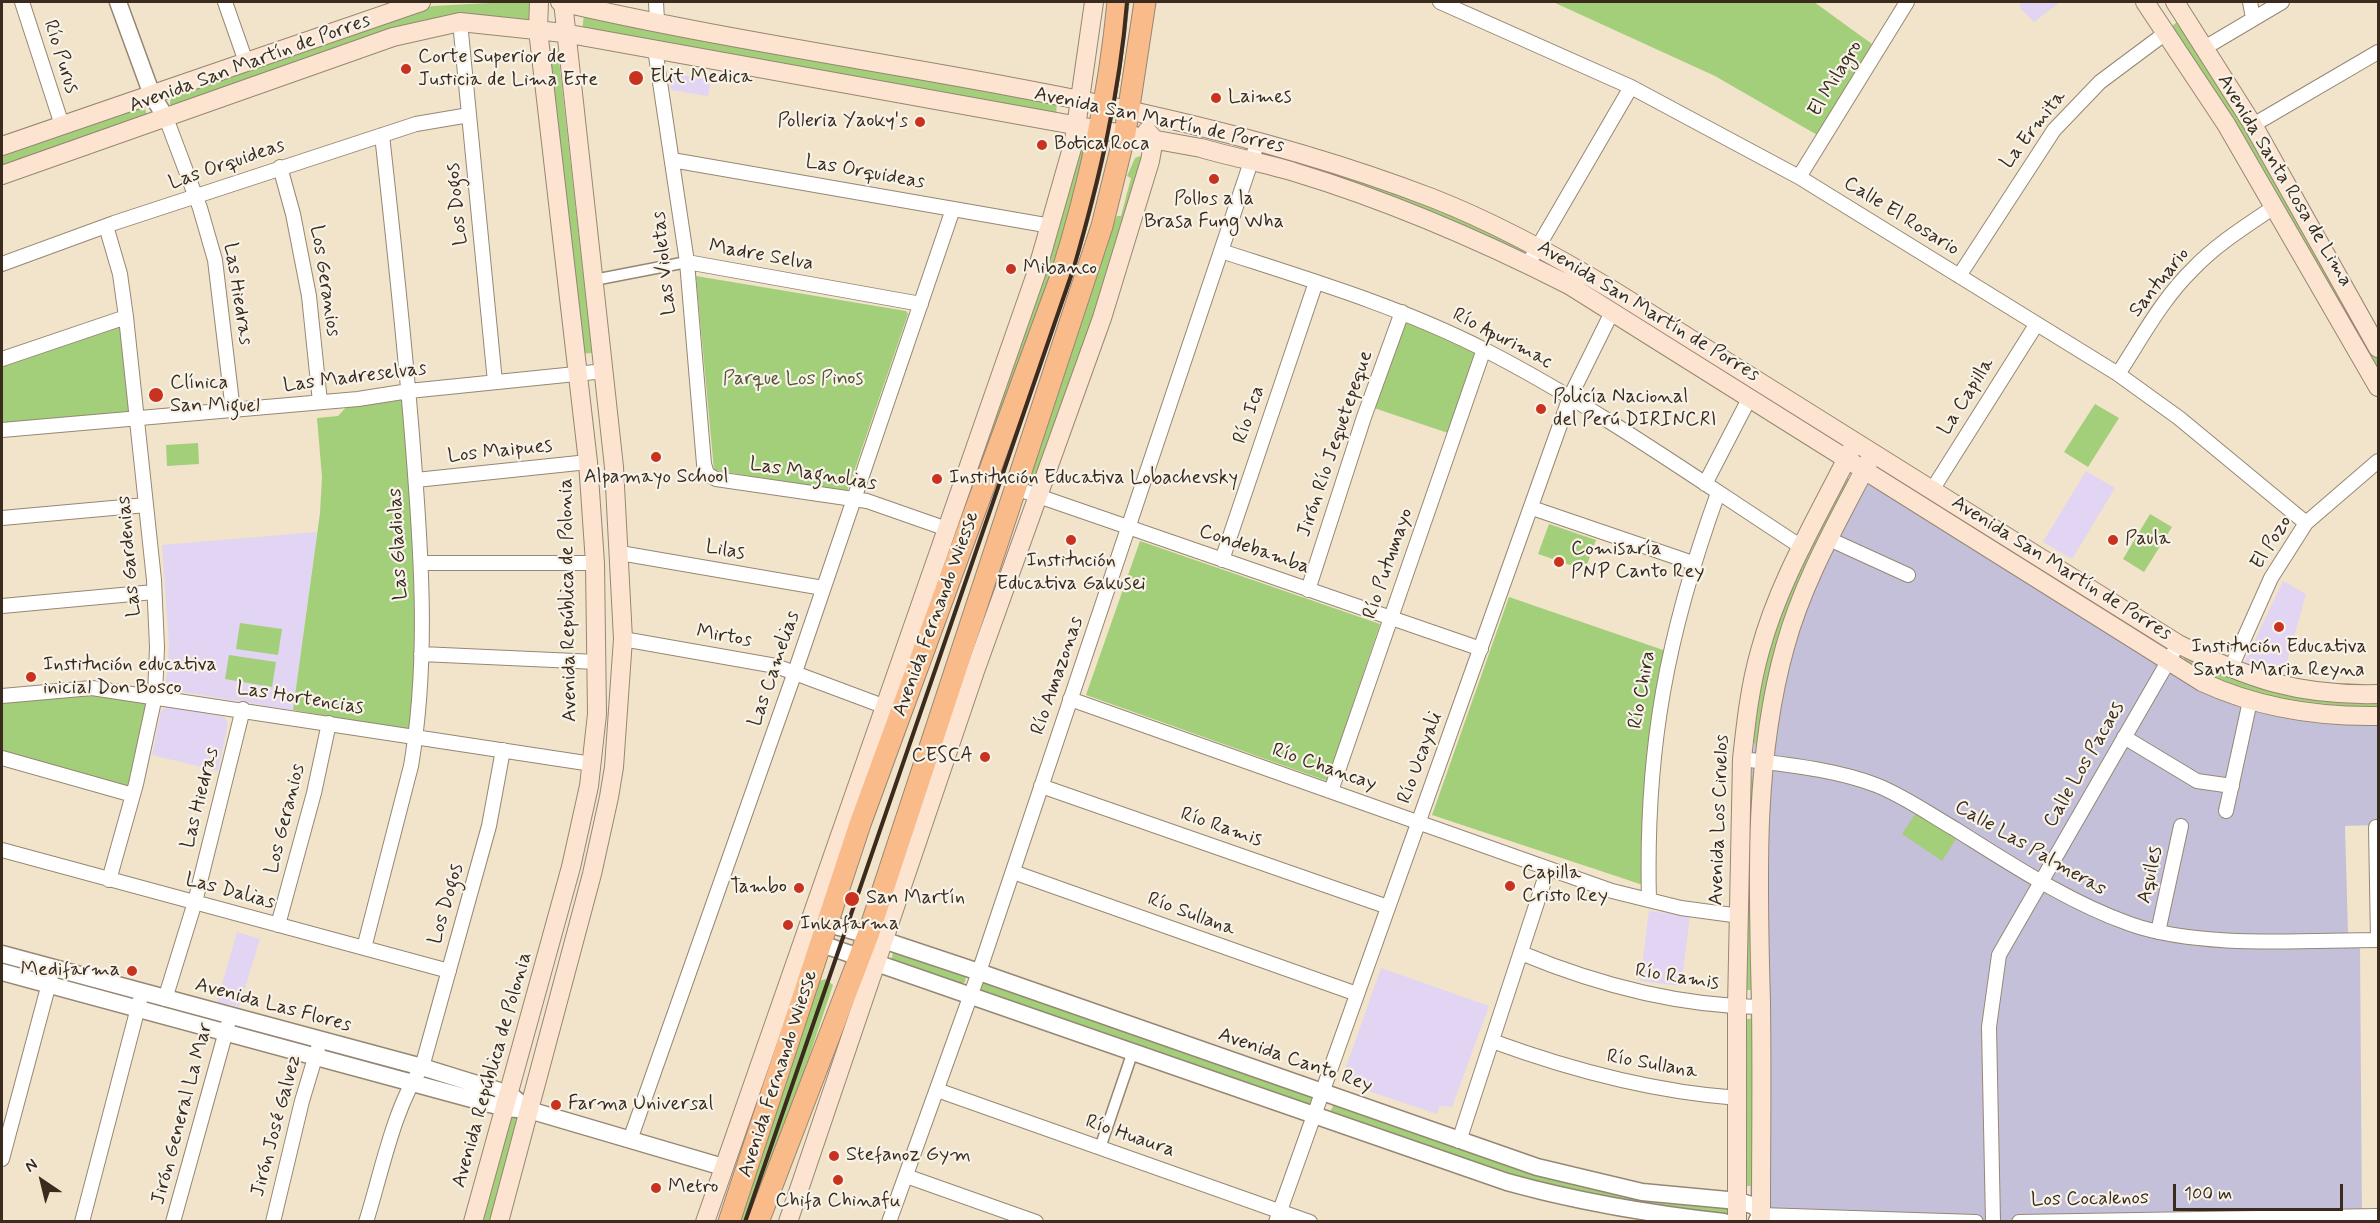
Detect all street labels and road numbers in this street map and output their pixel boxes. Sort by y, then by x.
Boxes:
street label: Avenida San Martín de Porres [126,9,374,119]
street label: Río Purus [37,17,83,97]
street label: El Milagro [1804,36,1868,122]
street label: Avenida Santa Rosa de Lima [2211,70,2357,292]
street label: Avenida San Martín de Porres [1032,83,1286,159]
street label: La Ermita [1996,86,2072,174]
street label: Las Orquideas [166,134,288,196]
street label: Las Orquideas [803,151,927,195]
street label: Los Dogos [442,162,474,246]
street label: Calle El Rosario [1839,172,1963,262]
street label: Las Violetas [648,210,682,316]
street label: Los Geranios [303,224,345,338]
street label: Madre Selva [707,235,815,277]
street label: Avenida San Martín de Porres [1533,236,1763,388]
street label: Las Hiedras [217,241,257,347]
street label: Santuario [2125,243,2195,323]
street label: Río Apurimac [1448,304,1556,374]
street label: Jirón Río Jequetepeque [1293,348,1379,540]
street label: La Capilla [1934,354,2000,440]
street label: Las Madreselvas [282,357,428,399]
street label: Río Ica [1229,383,1271,447]
street label: Los Maipues [446,435,554,469]
street label: Las Magnolias [748,453,878,497]
street label: Avenida República de Polonia [555,478,583,722]
street label: Las Gladiolas [384,487,414,601]
street label: Avenida San Martín de Porres [1947,491,2175,647]
street label: Las Gardenias [113,494,147,618]
street label: Río Putumayo [1359,505,1419,623]
street label: Avenida Fernando Wiesse [889,508,985,720]
street label: El Pozo [2246,512,2298,574]
street label: Condebamba [1196,520,1312,580]
street label: Lilas [704,536,746,566]
street label: Las Camelias [744,608,806,730]
street label: Río Amazonas [1027,614,1089,738]
street label: Mirtos [694,620,754,654]
street label: Río Chira [1624,649,1662,731]
street label: Las Hortencias [235,677,365,721]
street label: Calle Los Pacaes [2039,698,2131,832]
street label: Río Ucayali [1393,709,1449,807]
street label: Avenida Los Ciruelos [1705,734,1735,906]
street label: Río Chancay [1269,739,1379,797]
street label: Las Hiedras [177,745,225,851]
street label: Los Geranios [261,762,311,876]
street label: Calle Las Palmeras [1950,796,2110,902]
street label: Río Ramis [1177,803,1265,853]
street label: Aquiles [2133,844,2169,906]
street label: Los Dogos [424,861,470,947]
street label: Las Dalias [182,869,278,915]
street label: Río Sullana [1144,888,1238,942]
street label: Avenida República de Polonia [448,949,538,1191]
street label: Río Ramis [1633,960,1721,996]
street label: Avenida Fernando Wiesse [734,967,824,1181]
street label: Avenida Las Flores [192,974,354,1038]
street label: Jirón General La Mar [147,1021,219,1207]
street label: Avenida Canto Rey [1215,1023,1375,1099]
street label: Río Sullana [1605,1045,1699,1085]
street label: Jirón José Galvez [247,1053,307,1199]
street label: Río Huaura [1082,1110,1178,1164]
street label: Los Cocalenos [2031,1187,2149,1213]

